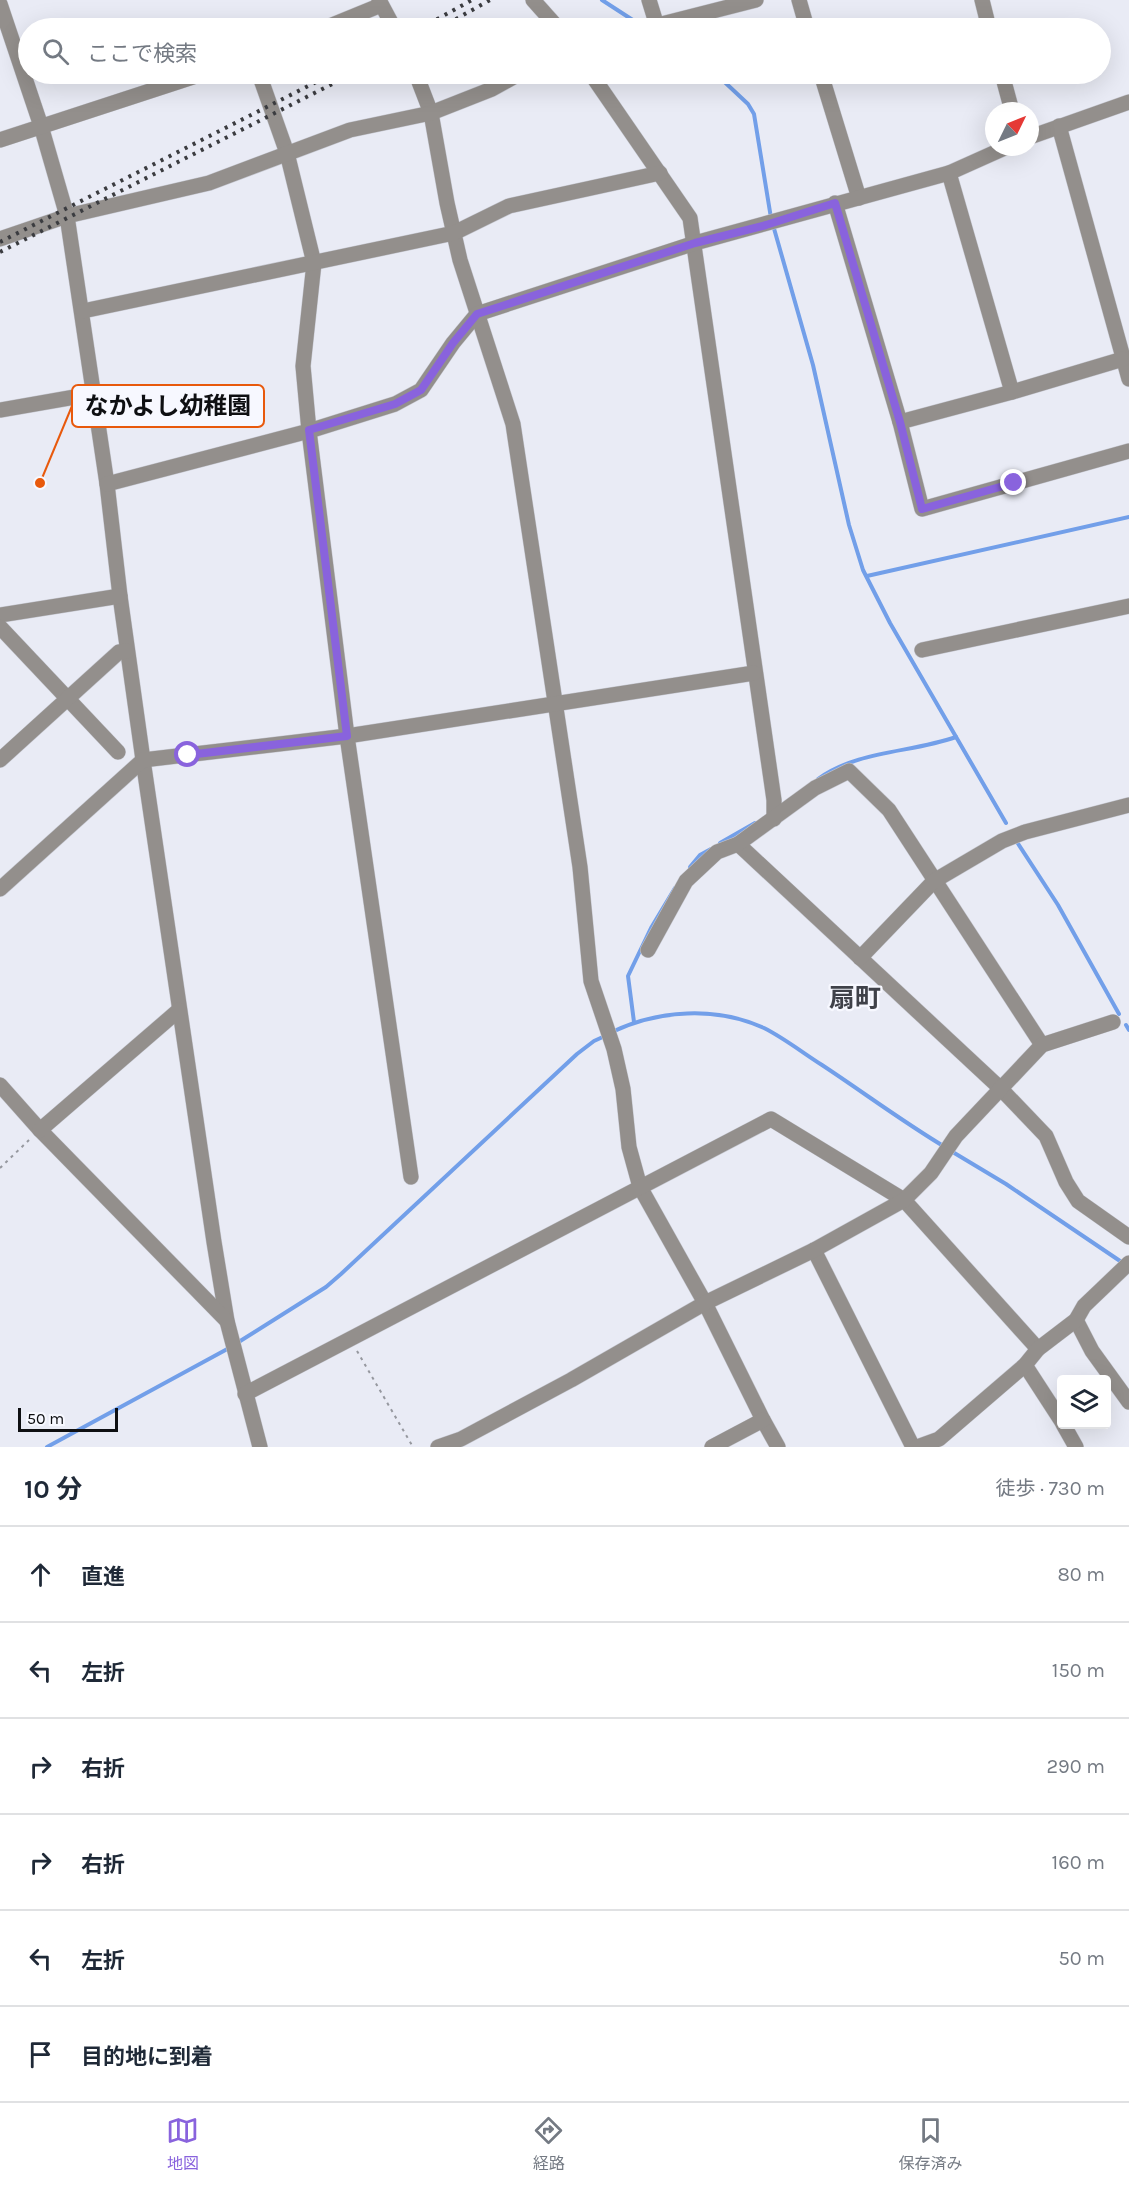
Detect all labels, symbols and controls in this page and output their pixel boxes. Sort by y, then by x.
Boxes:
search box [18,18,1111,84]
icon: search [39,35,72,68]
text: ここで検索 [87,41,197,67]
north arrow [985,102,1039,156]
callout: なかよし幼稚園 [72,385,264,427]
text: なかよし幼稚園 [85,392,251,420]
route end [1000,469,1026,495]
route start [174,741,200,767]
district label: 扇町 [829,983,881,1014]
map controls [1057,1375,1111,1429]
button: layers [1057,1375,1111,1429]
scale bar [18,1405,118,1432]
text: 50 m [27,1409,64,1428]
text: 10 分 [24,1474,82,1505]
text: 徒歩 · 730 m [995,1477,1105,1500]
icon: ahead [24,1558,57,1591]
text: 80 m [1057,1563,1105,1586]
text: 直進 [81,1564,125,1590]
icon: left [24,1654,57,1687]
text: 150 m [1052,1659,1105,1682]
text: 左折 [81,1660,125,1686]
icon: right [24,1750,57,1783]
text: 290 m [1046,1755,1105,1778]
text: 右折 [81,1756,125,1782]
icon: right [24,1846,57,1879]
text: 160 m [1052,1851,1105,1874]
text: 右折 [81,1852,125,1878]
icon: left [24,1942,57,1975]
text: 50 m [1058,1947,1105,1970]
text: 左折 [81,1948,125,1974]
icon: arrive [24,2038,57,2071]
text: 目的地に到着 [81,2044,213,2070]
tab: 地図 [166,2114,199,2174]
tab: 経路 [532,2114,565,2174]
tab: 保存済み [898,2114,962,2174]

